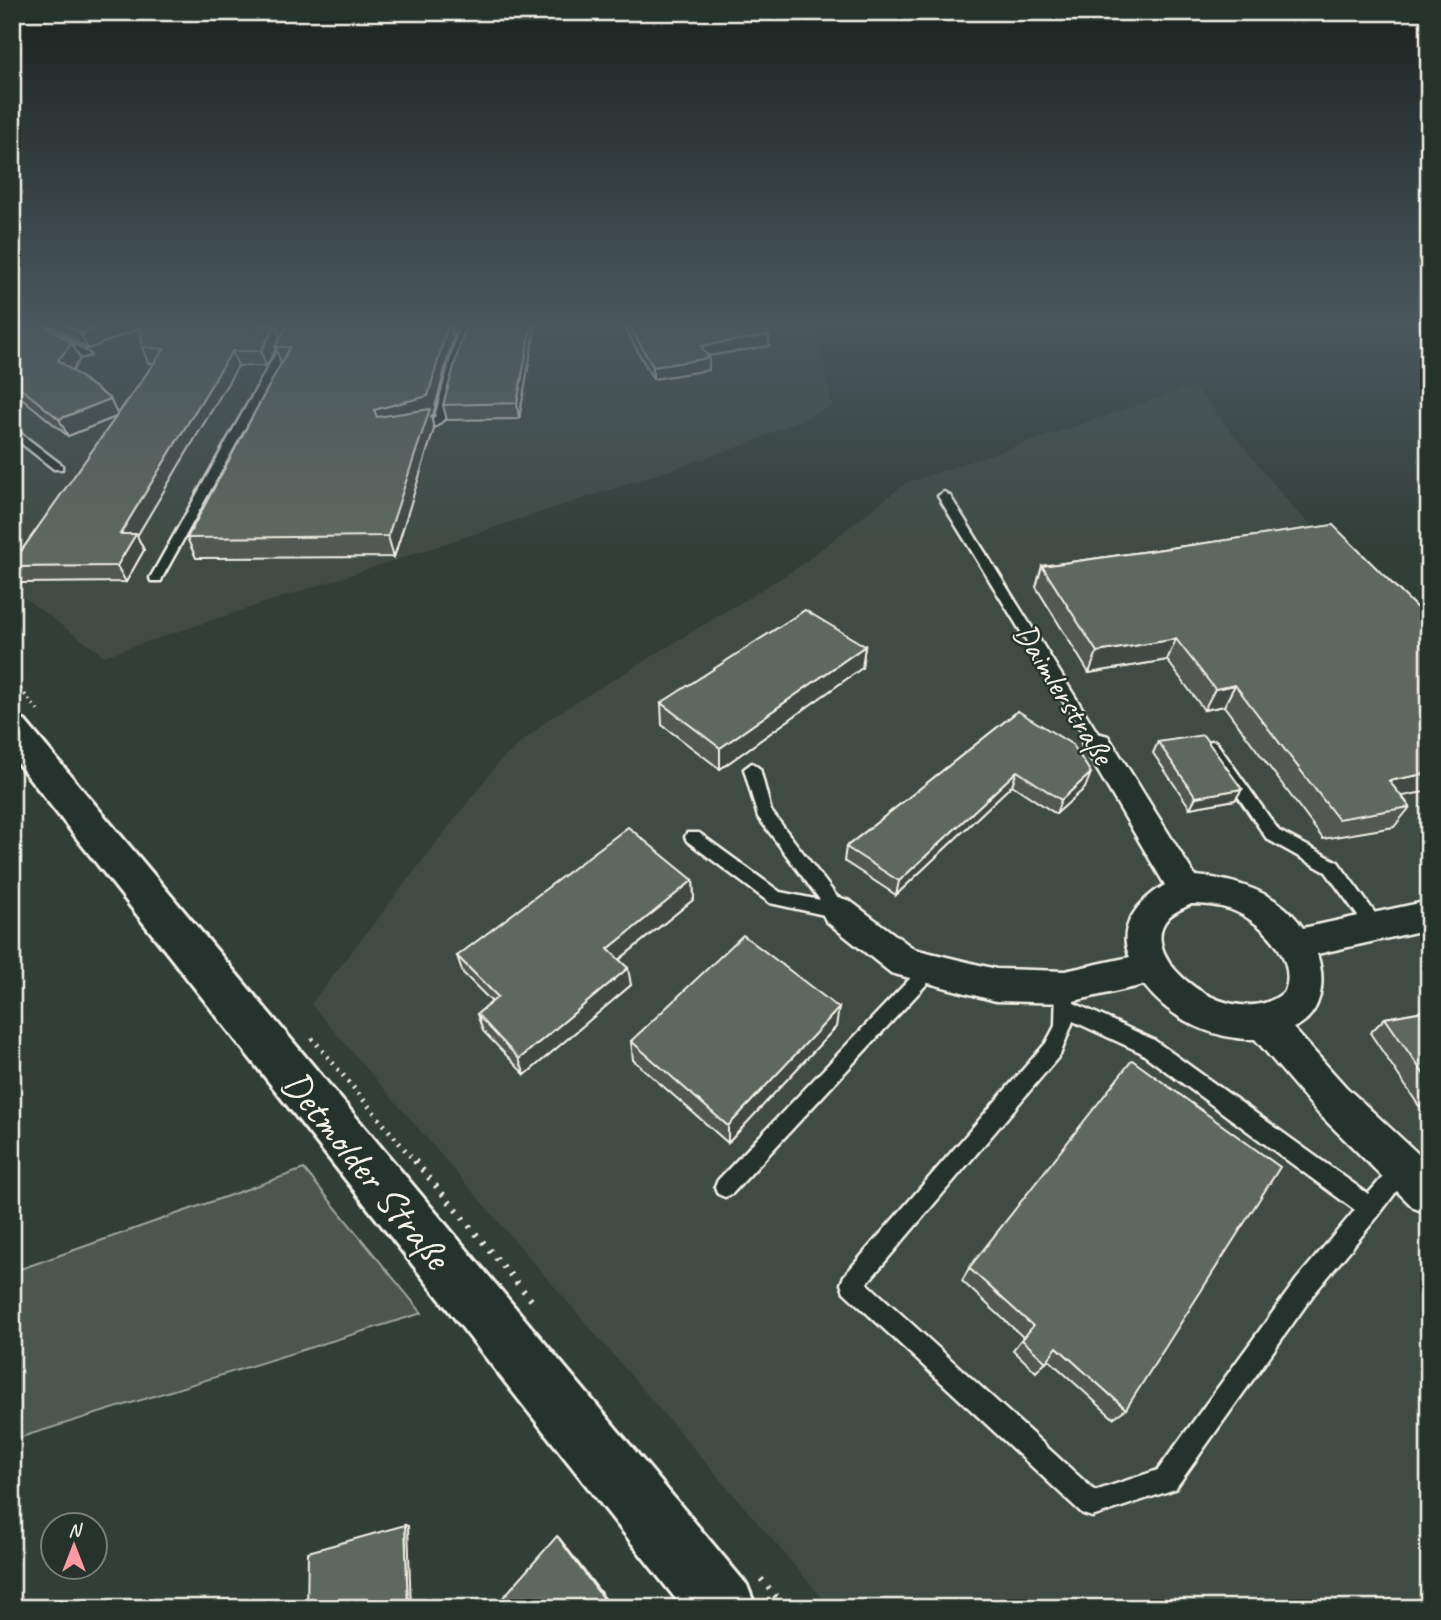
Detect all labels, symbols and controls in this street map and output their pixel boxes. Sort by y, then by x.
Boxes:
street label: Daimlerstraße [1004,615,1125,774]
street label: Detmolder Straße [271,1060,463,1281]
north arrow [38,1512,108,1582]
text: N [68,1518,83,1542]

